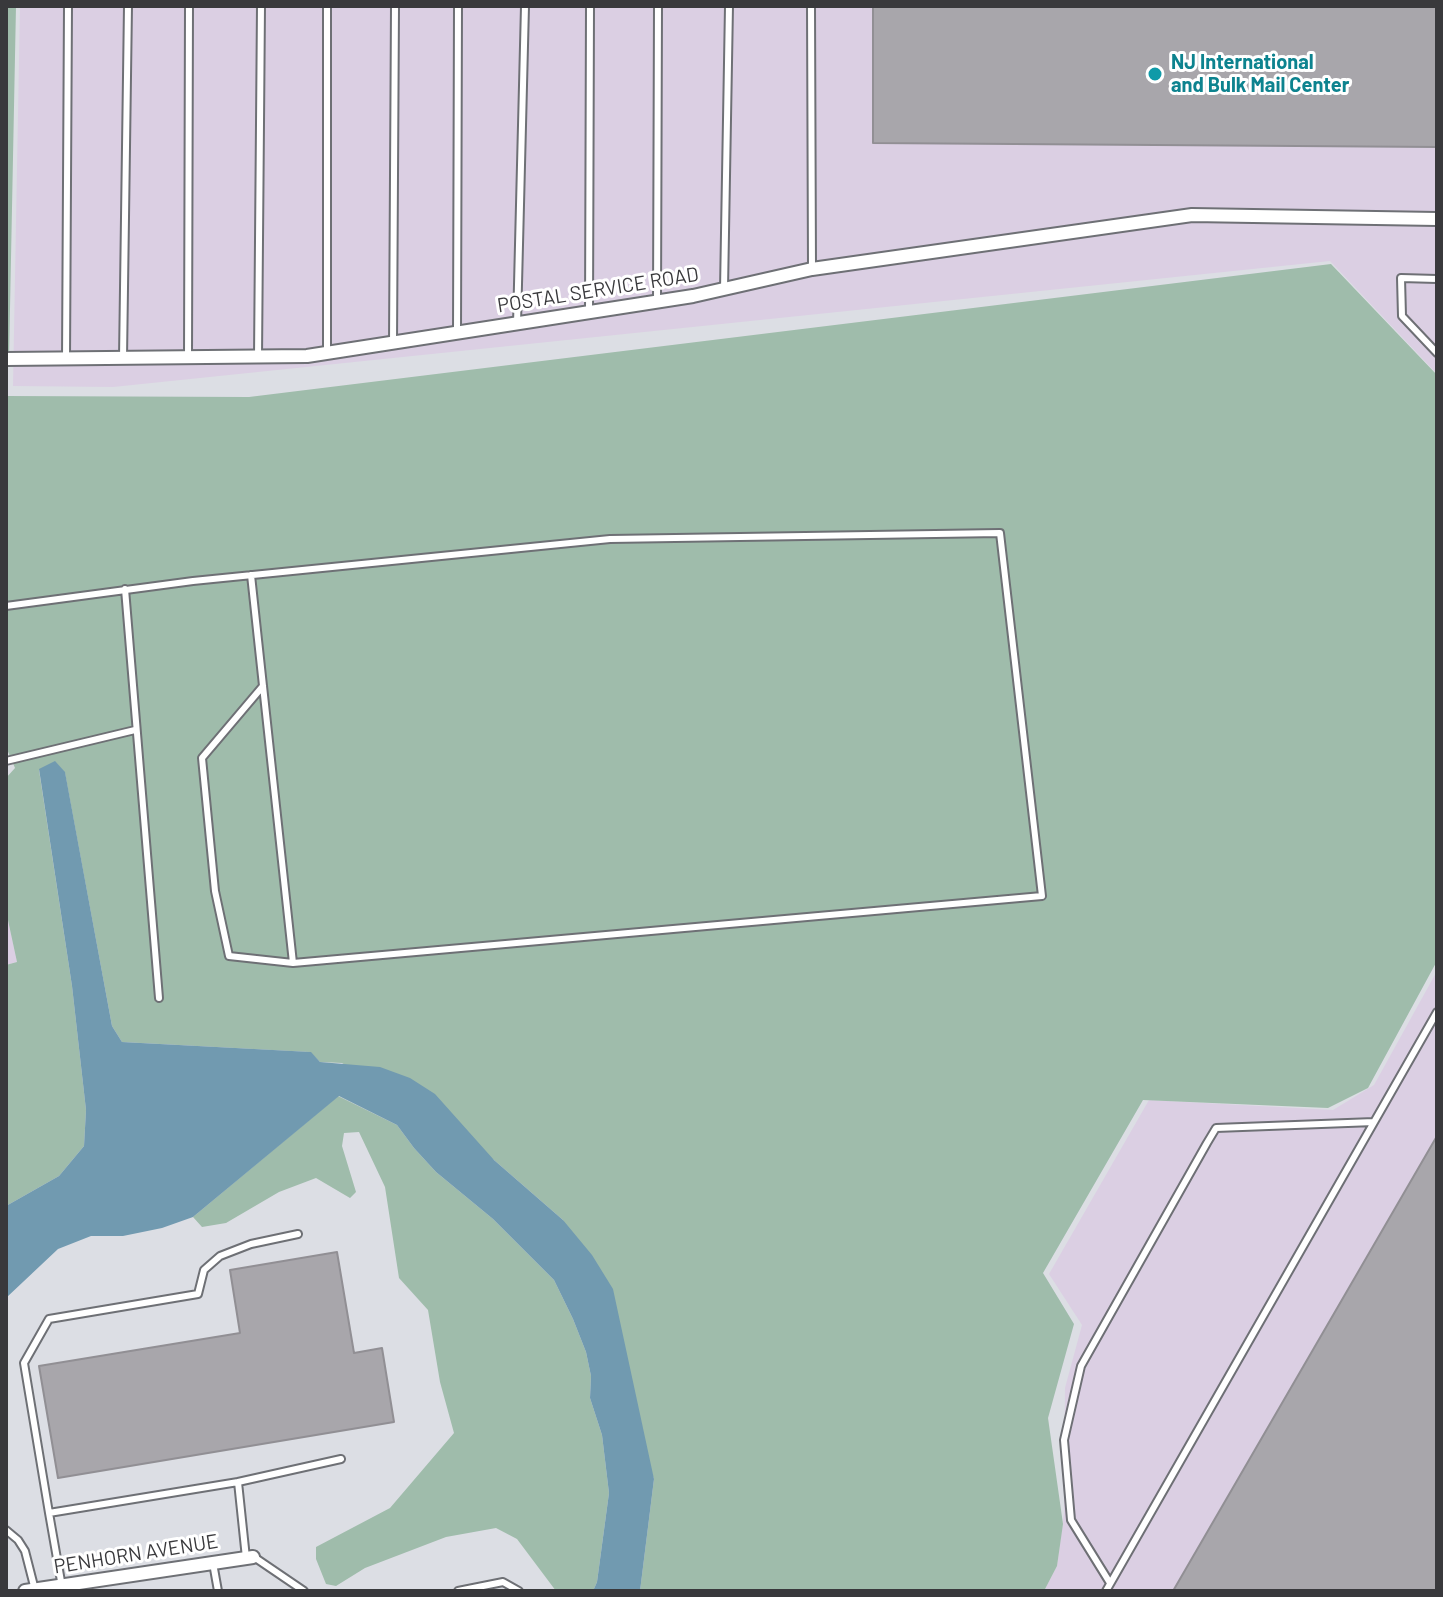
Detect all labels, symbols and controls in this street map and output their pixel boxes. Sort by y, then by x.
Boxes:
place label: NJ International and Bulk Mail Center [1171,50,1349,97]
marker: NJ International and Bulk Mail Center [1146,65,1164,83]
street label: POSTAL SERVICE ROAD [496,262,700,318]
street label: PENHORN AVENUE [52,1529,220,1579]

